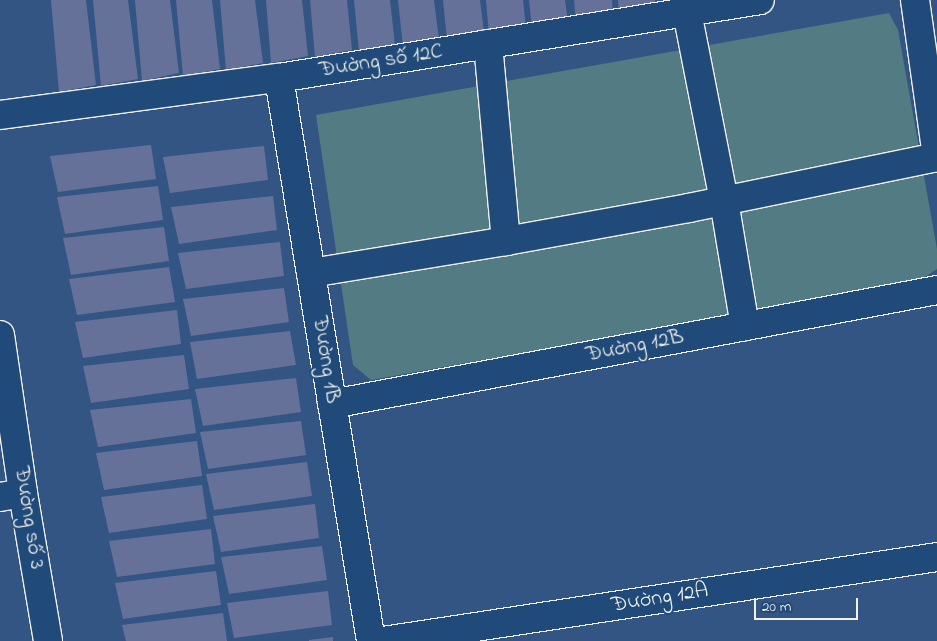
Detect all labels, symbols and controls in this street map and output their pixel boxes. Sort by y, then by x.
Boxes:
street label: Đường số 12C [317,39,445,85]
street label: Đường 1B [305,314,345,406]
street label: Đường 12B [584,325,686,369]
street label: Đường số 3 [7,465,49,571]
street label: Đường 12A [610,578,710,620]
scale bar [757,588,861,620]
text: 20 m [762,596,791,618]

